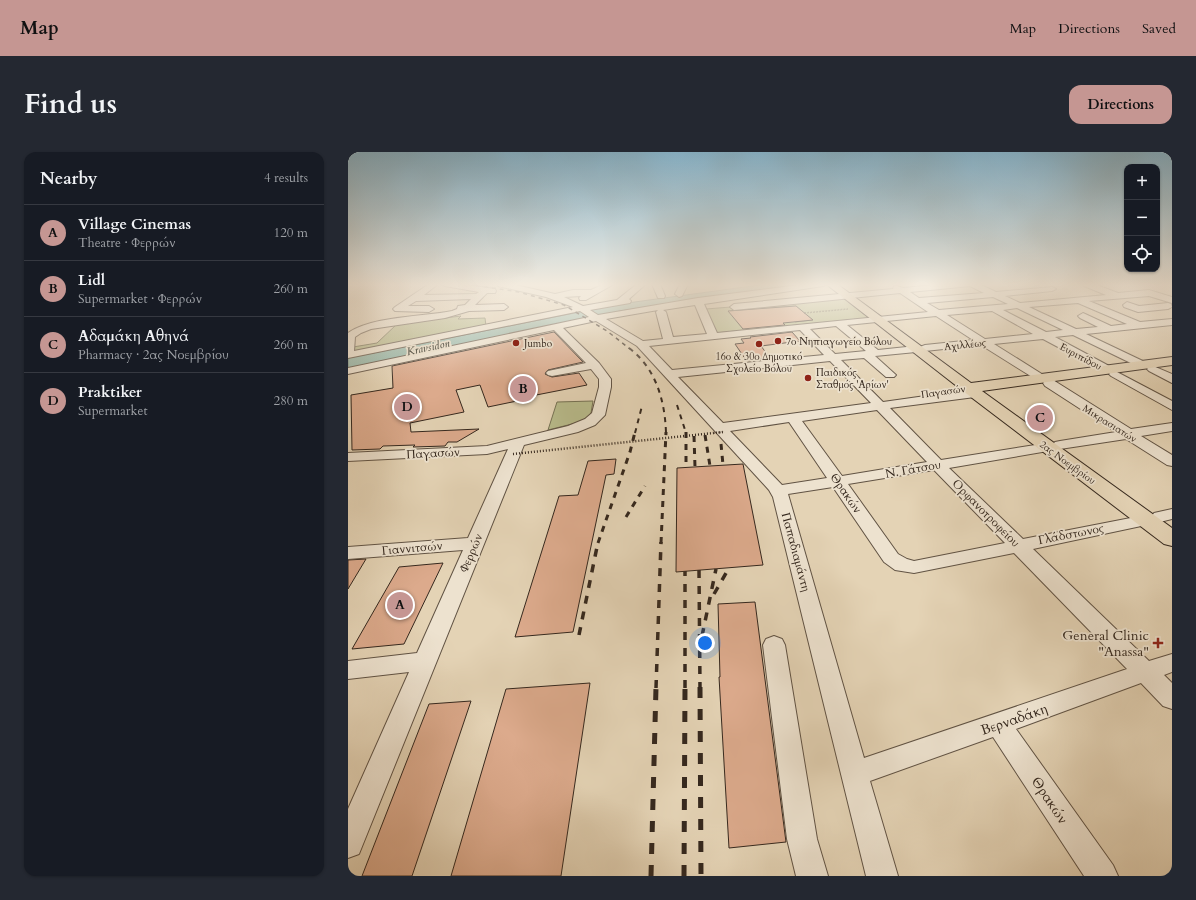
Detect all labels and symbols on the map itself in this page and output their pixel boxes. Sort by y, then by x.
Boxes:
water label: Kravsidon [405,335,452,359]
place label: 7ο Νηπιαγωγείο Βόλου [786,335,892,349]
marker: 7ο Νηπιαγωγείο Βόλου [773,336,783,346]
street label: Αχιλλέως [943,336,987,354]
place label: Jumbo [522,337,553,351]
marker: Jumbo [511,338,521,348]
marker: 16ο & 30ο Δημοτικό Σχολείο Βόλου [754,339,764,349]
street label: Ευριπίδου [1057,340,1104,374]
place label: 16ο & 30ο Δημοτικό Σχολείο Βόλου [716,350,803,376]
place label: Παιδικός Σταθμός 'Αρίων' [816,366,889,392]
marker: Παιδικός Σταθμός 'Αρίων' [803,373,813,383]
pin: B [510,374,536,404]
street label: Παγασών [920,382,966,402]
pin: D [394,392,420,422]
street label: Μικρασιατών [1080,402,1139,446]
pin: C [1027,403,1053,433]
street label: 2ας Νοεμβρίου [1037,438,1098,488]
street label: Παγασών [406,444,460,463]
street label: Ν. Γάτσου [884,456,942,482]
street label: Θρακών [826,470,866,516]
street label: Ορφανοτροφείου [948,476,1023,551]
street label: Παπαδιαμάντη [778,511,814,593]
street label: Γλάδστωνος [1037,520,1105,548]
street label: Φερρών [456,531,486,575]
street label: Γιαννιτσών [381,537,443,559]
pin: A [387,590,413,620]
place label: General Clinic "Anassa" [1062,626,1149,661]
your location [695,633,715,653]
marker: General Clinic "Anassa" [1152,637,1164,649]
street label: Βερναδάκη [978,699,1050,740]
street label: Θρακών [1027,773,1072,828]

